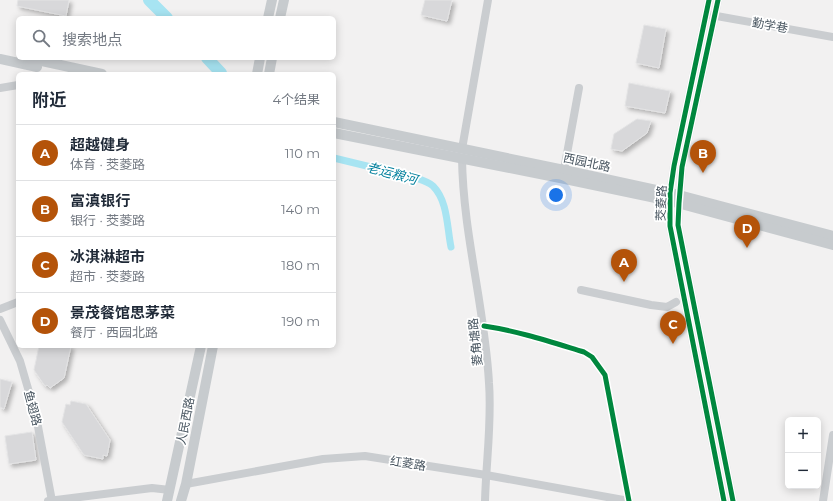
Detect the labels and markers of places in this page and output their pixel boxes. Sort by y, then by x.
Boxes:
pin: B [690,140,716,173]
pin: D [734,215,760,248]
pin: A [611,249,637,282]
pin: C [660,311,686,344]

